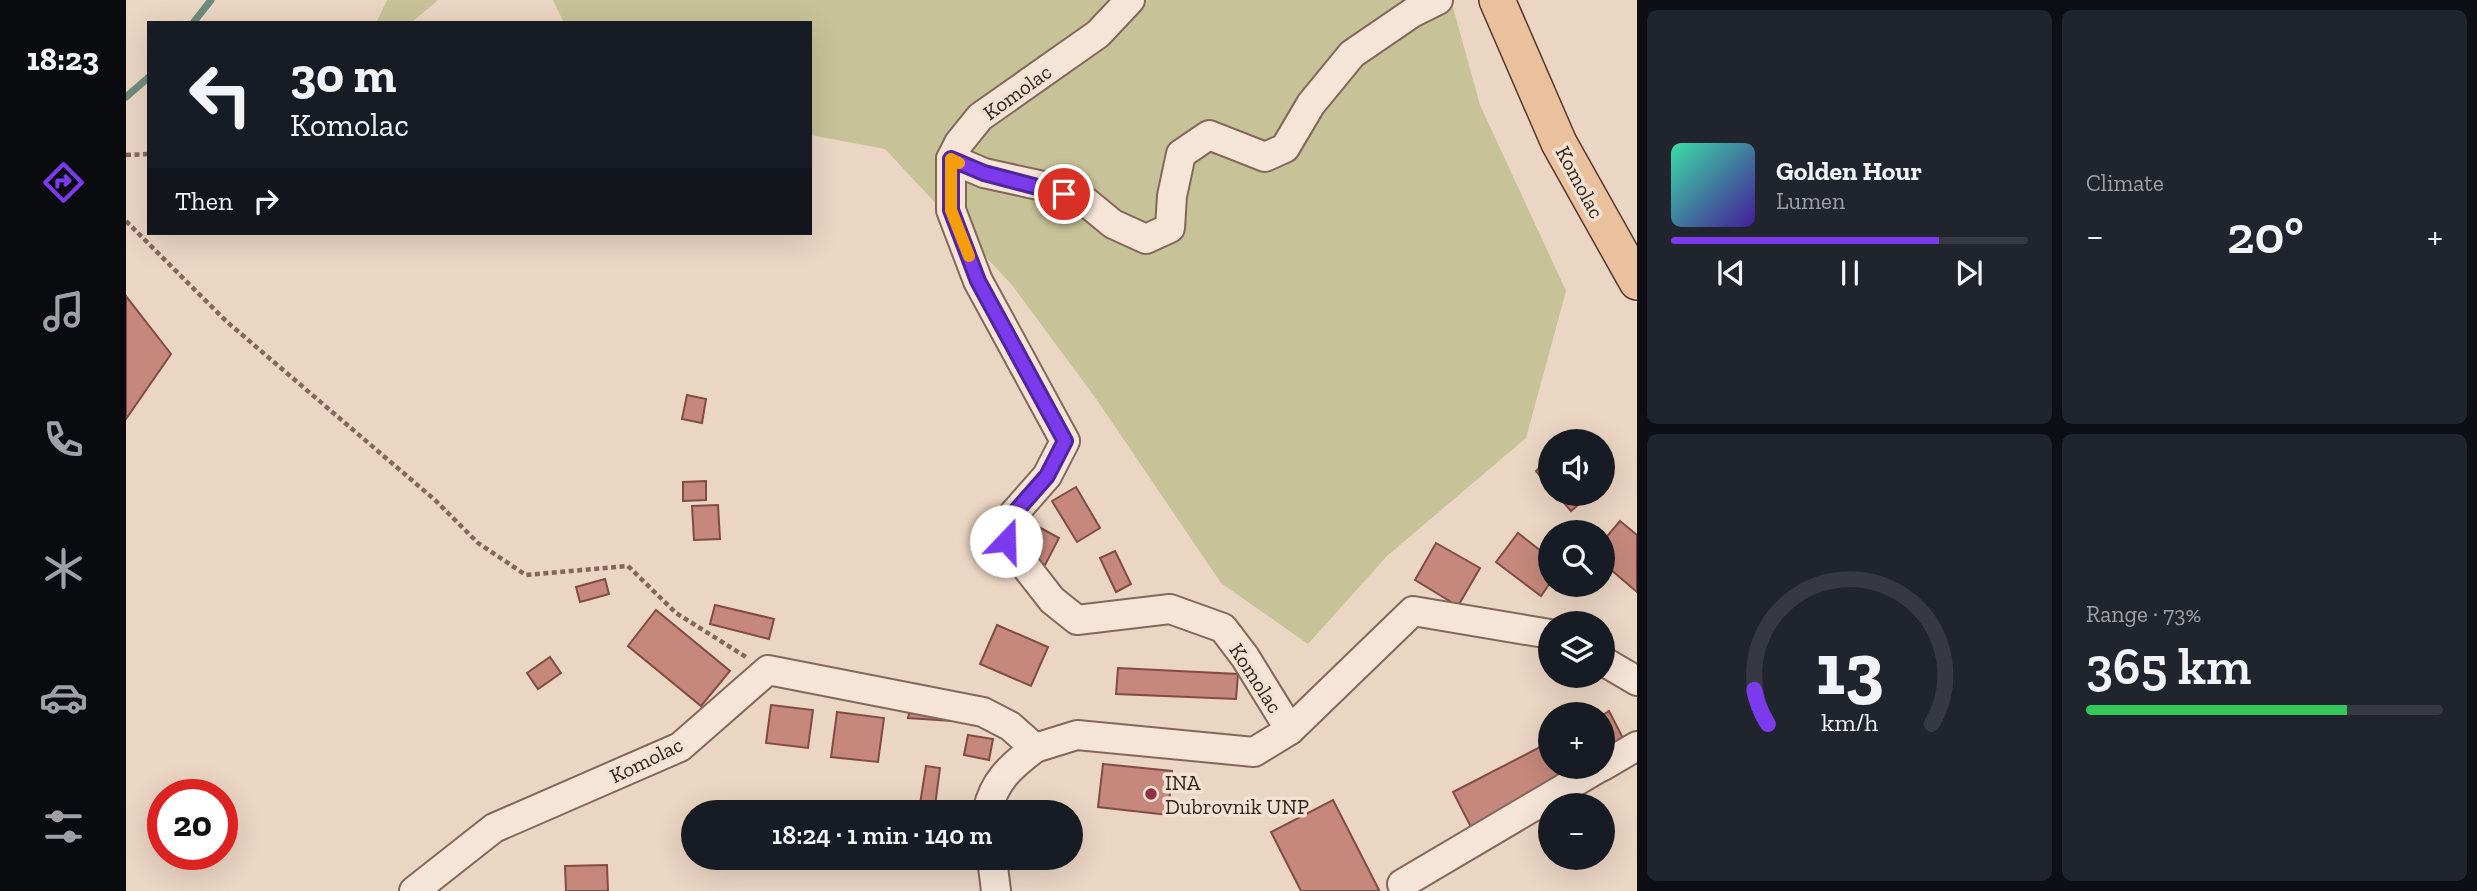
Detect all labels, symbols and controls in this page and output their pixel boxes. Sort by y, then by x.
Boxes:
text: 18:23 [27,40,99,78]
text: 30 m [290,46,396,105]
icon: left [175,49,266,140]
street label: Komolac [978,59,1056,125]
text: Komolac [290,106,409,144]
street label: Komolac [1551,142,1609,222]
text: Golden Hour [1776,155,1922,187]
icon: directions [39,158,88,207]
pin [1034,164,1094,224]
text: Climate [2086,169,2164,197]
icon: arrive [1045,175,1083,213]
icon: right [247,182,285,220]
text: Then [175,185,233,217]
text: Lumen [1776,187,1845,215]
text: 20° [2227,204,2304,266]
text: − [2086,213,2104,259]
text: + [2427,213,2443,259]
icon: previous [1712,254,1750,292]
icon: pause [1831,254,1869,292]
icon: next [1950,254,1988,292]
icon: music [39,287,88,336]
icon: phone [39,415,88,464]
map controls [1538,429,1615,870]
button: sound [1538,429,1615,506]
position arrow [969,504,1043,578]
button: search [1538,520,1615,597]
icon: climate [39,544,88,593]
text: Range · 73% [2086,600,2201,628]
button: layers [1538,611,1615,688]
text: 13 [1815,625,1884,713]
text: 365 km [2086,635,2251,697]
street label: Komolac [1224,638,1288,718]
icon: car [39,673,88,722]
button: + [1538,702,1615,779]
text: km/h [1821,706,1878,736]
street label: Komolac [605,732,687,788]
place label: INA Dubrovnik UNP [1165,770,1309,819]
speed limit sign: 20 [147,779,238,870]
marker: INA Dubrovnik UNP [1143,786,1159,802]
button: − [1538,793,1615,870]
icon: filters [39,802,88,851]
text: 18:24 · 1 min · 140 m [772,819,992,851]

